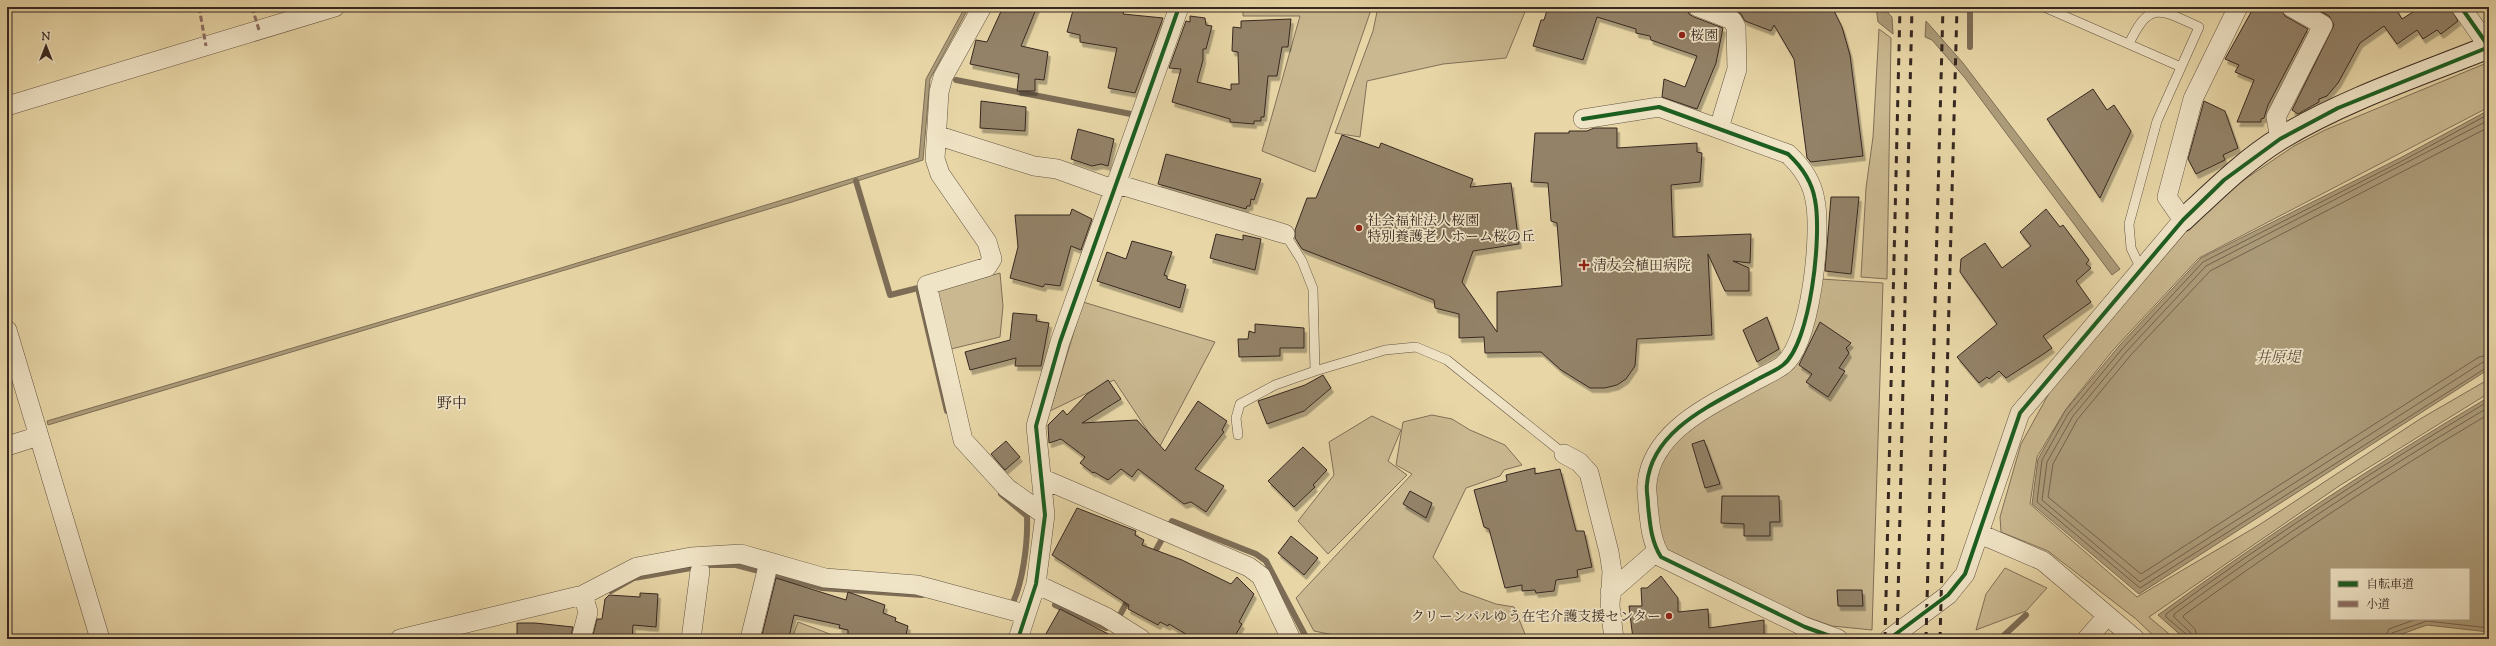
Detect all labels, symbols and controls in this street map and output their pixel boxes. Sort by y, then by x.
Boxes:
north arrow [26,26,66,66]
place label: 桜園 [1690,27,1718,47]
text: N [41,29,51,45]
marker: 桜園 [1677,30,1687,40]
place label: 社会福祉法人桜園 特別養護老人ホーム桜の丘 [1367,212,1535,248]
marker: 社会福祉法人桜園 特別養護老人ホーム桜の丘 [1354,223,1364,233]
place label: 清友会植田病院 [1593,257,1691,277]
marker: 清友会植田病院 [1578,259,1590,271]
water label: 井原堤 [2255,348,2302,369]
district label: 野中 [437,394,467,415]
legend [2330,568,2470,620]
text: 自転車道 [2366,576,2414,594]
text: 小道 [2366,596,2390,614]
place label: クリーンパルゆう在宅介護支援センター [1411,608,1661,628]
marker: クリーンパルゆう在宅介護支援センター [1664,611,1674,621]

